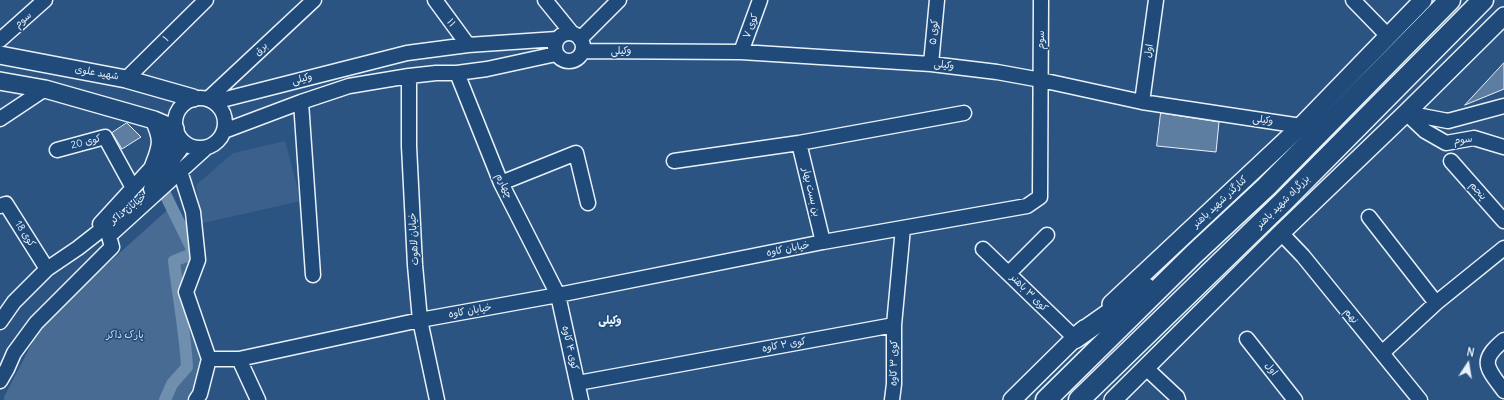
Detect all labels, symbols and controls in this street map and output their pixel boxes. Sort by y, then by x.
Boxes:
street label: سوم [12,9,34,31]
street label: کوی ۷ [741,12,761,40]
street label: ۱۱ [444,17,458,29]
street label: کوی ۵ [927,19,941,45]
street label: سوم [1035,31,1047,49]
street label: ۱ [161,33,171,45]
street label: برق [252,40,270,58]
street label: اول [1142,43,1156,59]
street label: وکیلی [611,45,631,57]
street label: وکیلی [933,58,955,72]
street label: شهید علوی [74,63,120,83]
street label: وکیلی [291,71,313,87]
street label: وکیلی [1252,113,1274,127]
street label: کوی 20 [70,132,102,152]
street label: سوم [1453,133,1473,147]
street label: بن بست بهار [800,166,822,218]
street label: چهارم [493,172,515,200]
street label: بزرگراه شهید باهنر [1254,173,1312,231]
street label: کنارگذر شهید باهنر [1190,174,1250,230]
street label: پنجم [1467,179,1489,203]
street label: خیابان ذاکر [107,191,149,227]
street label: خیابان لاهوت [407,212,421,266]
street label: کوی 18 [12,219,38,249]
street label: خیابان کاوه [765,239,811,259]
street label: کوی ۳ باهنر [1008,272,1050,314]
street label: خیابان کاوه [447,301,493,321]
street label: نهم [1341,306,1361,326]
district label: وکیلی [598,314,622,328]
street label: کوی ۴ کاوه [559,325,581,371]
park label: پارک ذاکر [106,329,144,341]
street label: کوی ۲ کاوه [761,335,807,355]
street label: کوی ۳ کاوه [888,340,900,386]
north arrow [1448,344,1488,384]
text: N [1465,345,1476,360]
street label: اول [1262,360,1280,378]

